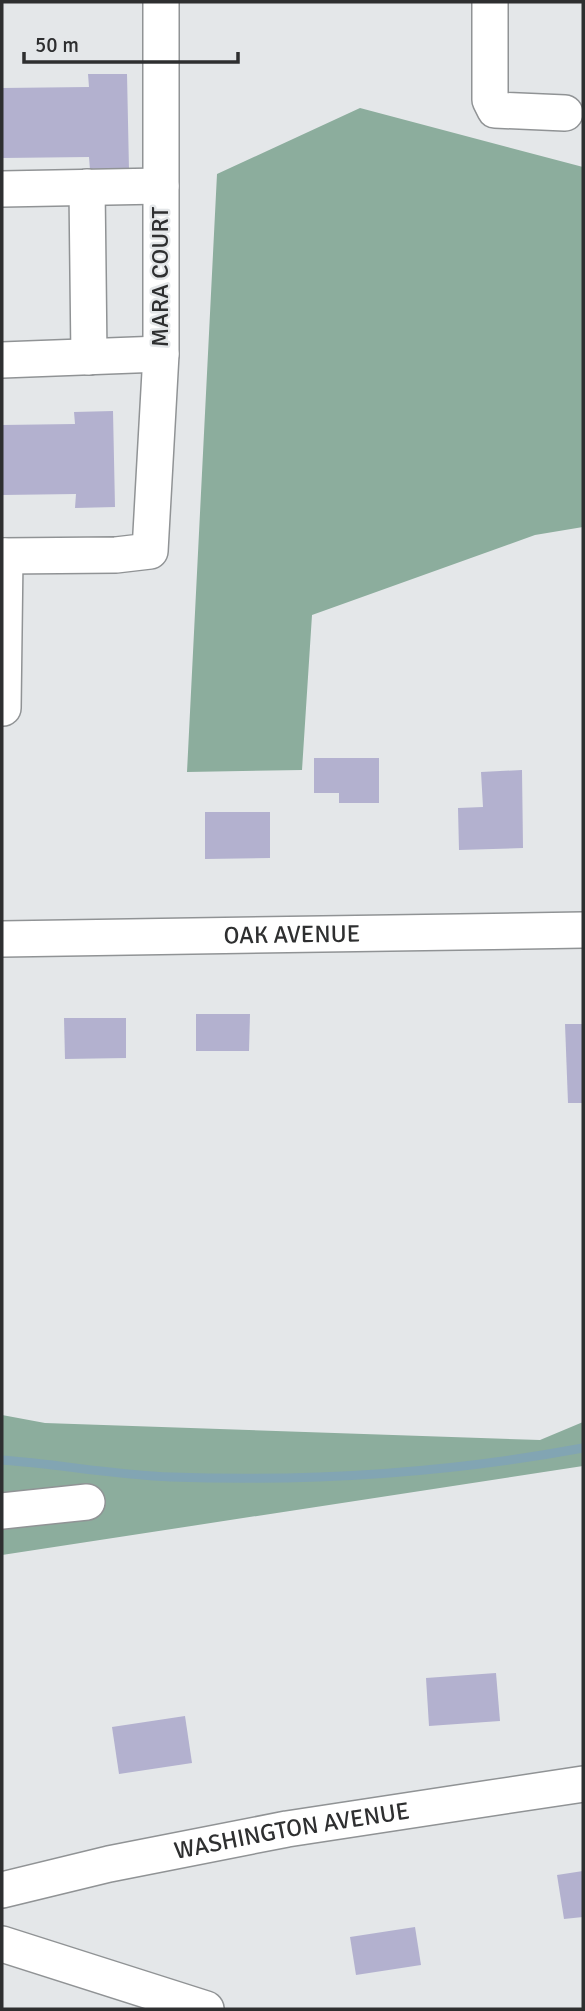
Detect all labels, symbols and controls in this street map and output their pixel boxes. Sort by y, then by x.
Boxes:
scale bar [24,21,238,65]
text: 50 m [35,32,79,58]
street label: MARA COURT [145,207,175,347]
street label: OAK AVENUE [223,918,360,951]
street label: WASHINGTON AVENUE [172,1796,411,1866]

